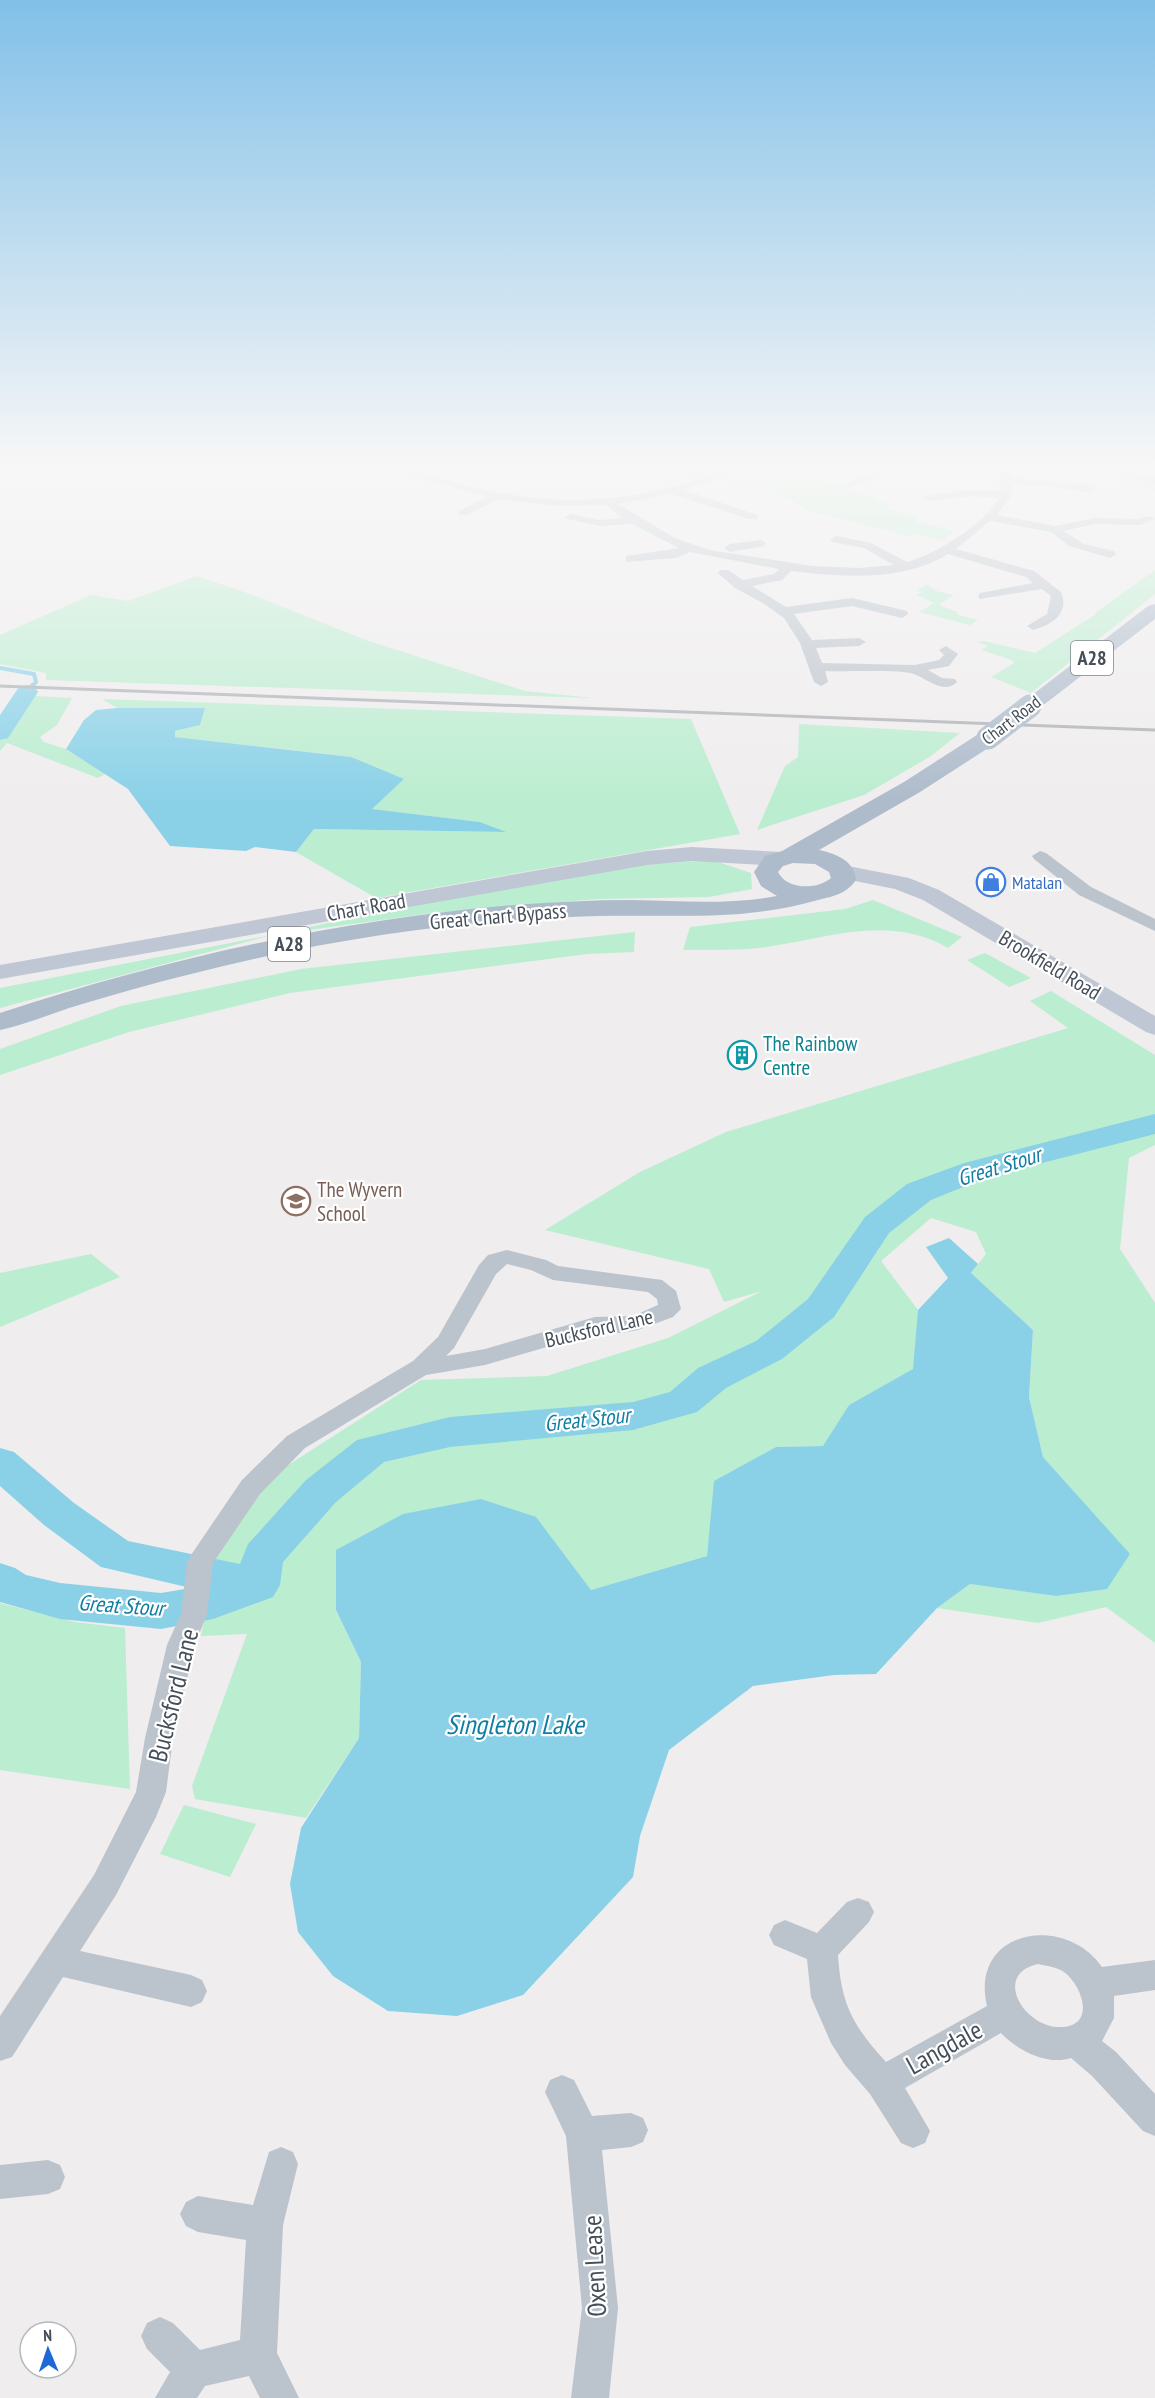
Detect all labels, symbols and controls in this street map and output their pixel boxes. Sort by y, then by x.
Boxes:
road number: A28 [1071,641,1113,675]
street label: Chart Road [977,690,1045,750]
shop icon: Matalan [975,866,1007,898]
place label: Matalan [1012,871,1062,894]
street label: Chart Road [324,887,408,927]
street label: Great Chart Bypass [429,897,567,935]
street label: Brookfield Road [994,924,1106,1006]
road number: A28 [268,927,310,961]
place label: The Rainbow Centre [763,1030,858,1081]
building icon: The Rainbow Centre [726,1039,758,1071]
water label: Great Stour [954,1139,1047,1192]
place label: The Wyvern School [317,1176,402,1227]
school or university icon: The Wyvern School [280,1185,312,1217]
street label: Bucksford Lane [542,1302,656,1354]
water label: Great Stour [543,1400,634,1437]
water label: Great Stour [77,1588,168,1622]
street label: Bucksford Lane [141,1625,205,1765]
water label: Singleton Lake [446,1707,586,1741]
street label: Langdale [900,2013,988,2081]
street label: Oxen Lease [575,2214,613,2318]
north arrow [18,2320,78,2380]
text: N [43,2325,52,2345]

